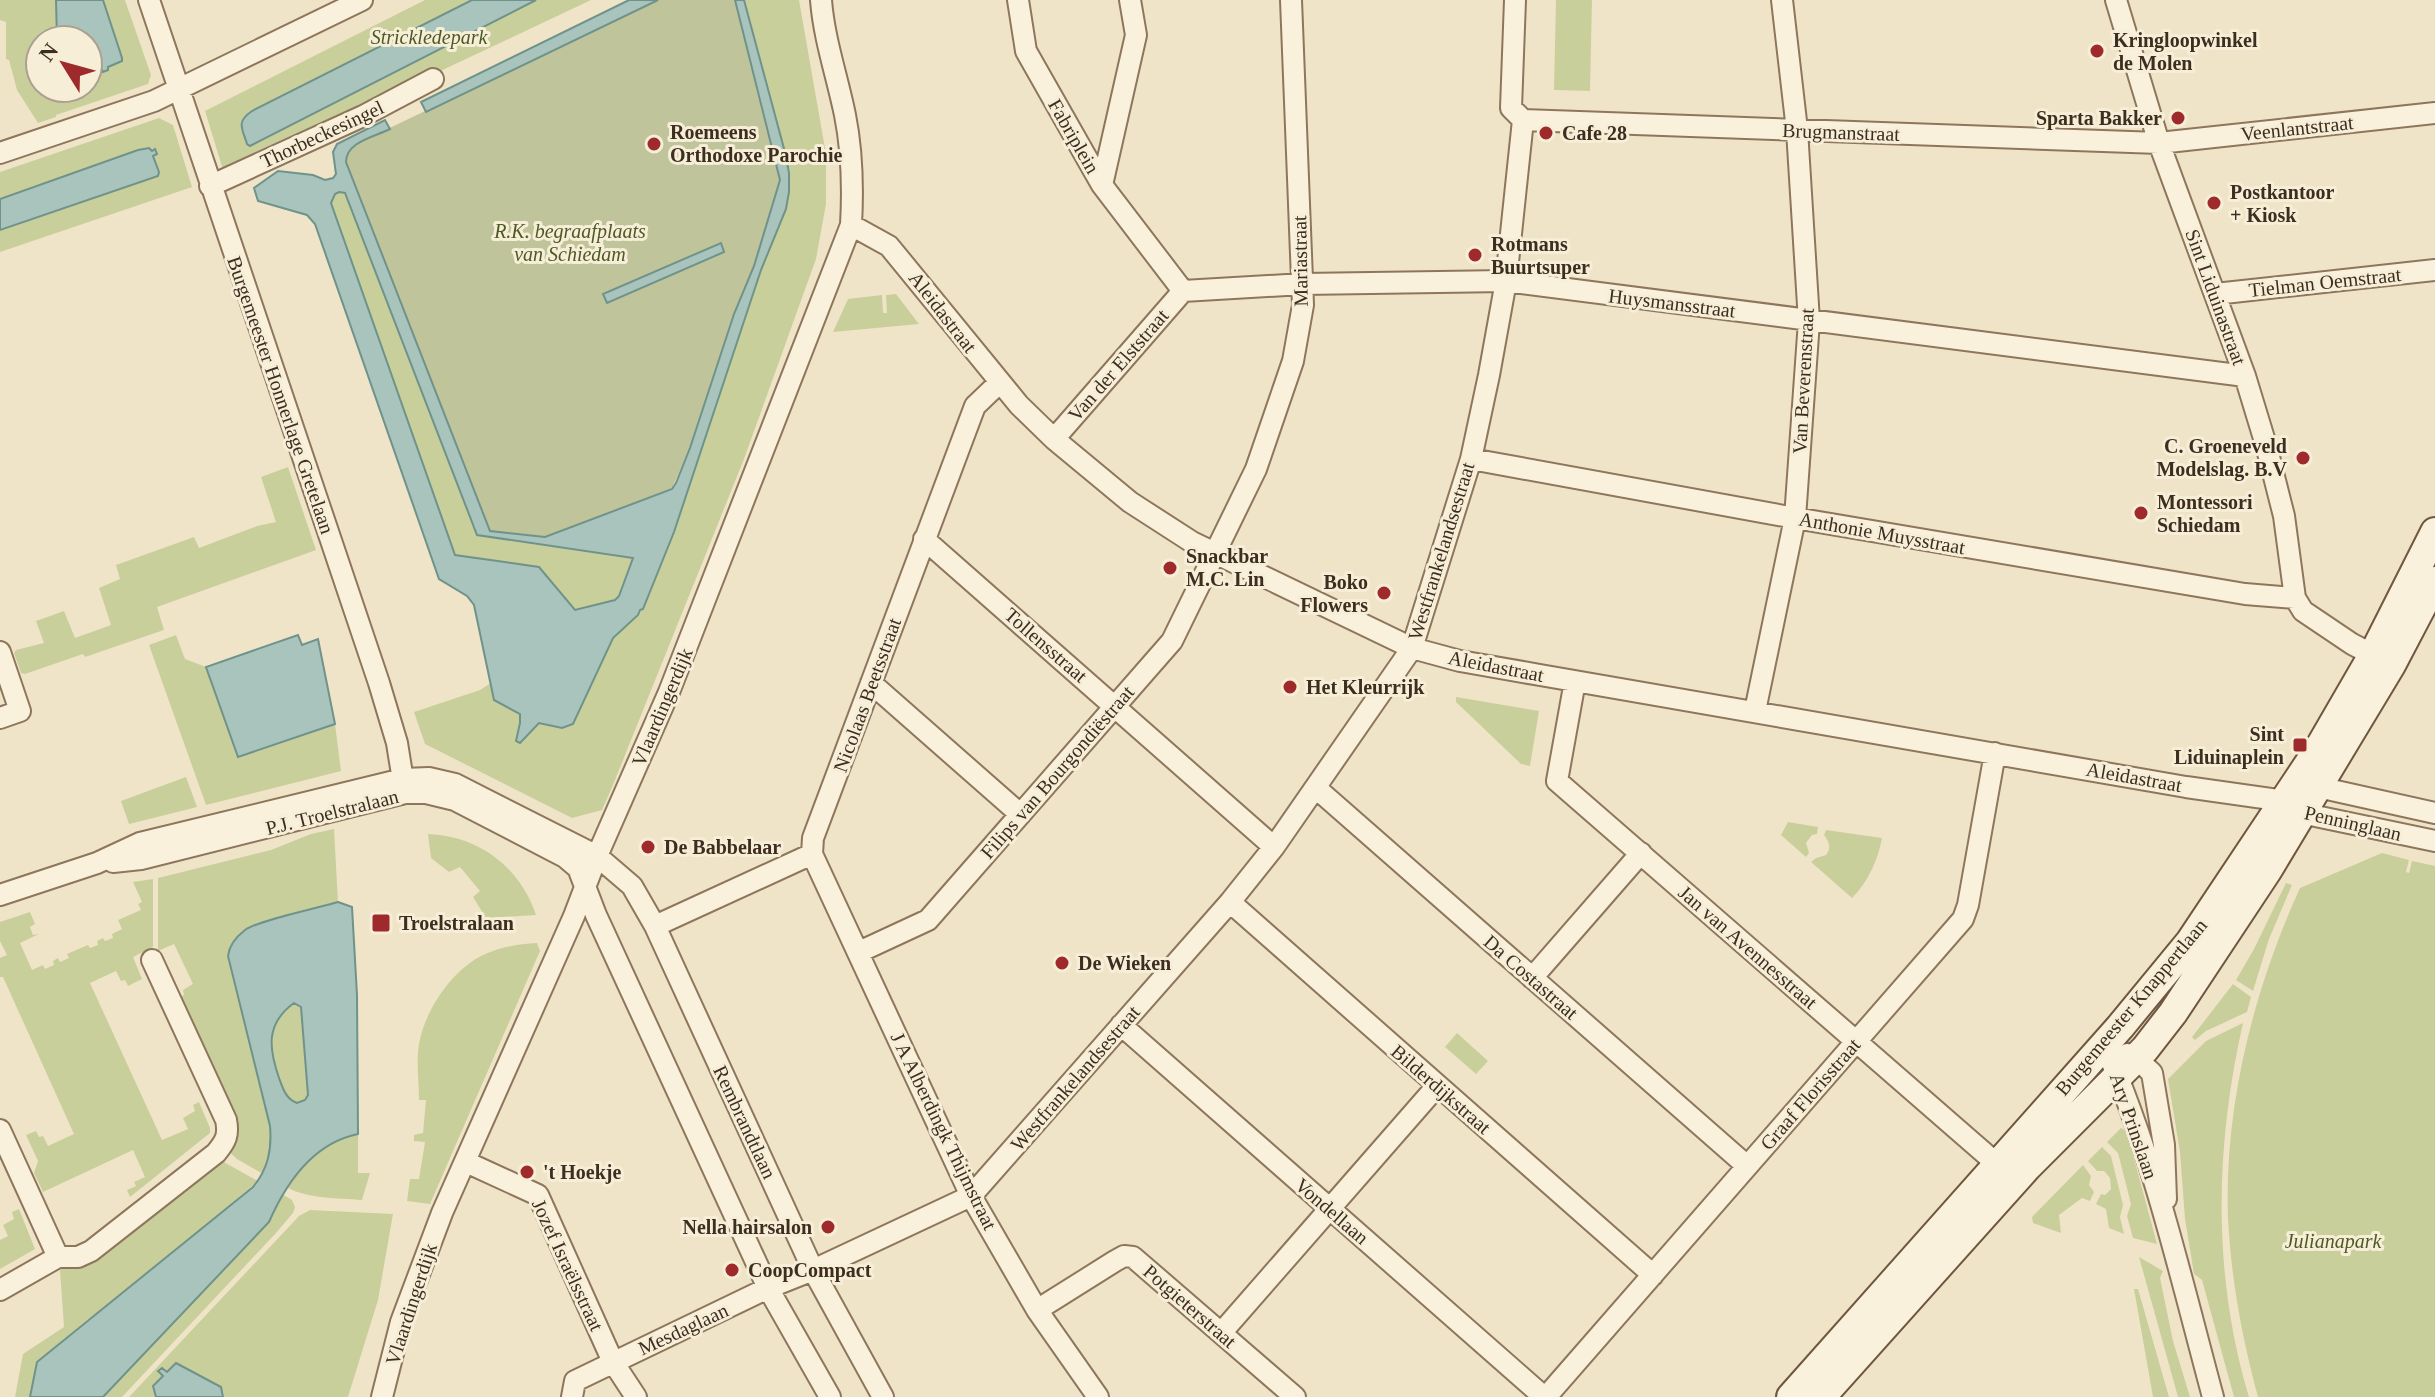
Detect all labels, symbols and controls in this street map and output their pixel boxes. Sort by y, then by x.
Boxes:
north arrow [24,24,104,104]
park label: Strickledepark [371,26,488,49]
place label: Kringloopwinkel de Molen [2113,29,2258,74]
text: N [34,38,63,66]
marker: Kringloopwinkel de Molen [2088,42,2106,60]
street label: Fabriplein [1043,95,1104,178]
street label: Thorbeckesingel [257,96,388,173]
place label: Sparta Bakker [2036,107,2162,130]
marker: Sparta Bakker [2169,109,2187,127]
street label: Veenlantstraat [2240,111,2355,145]
street label: Brugmanstraat [1782,119,1901,146]
place label: Roemeens Orthodoxe Parochie [670,121,843,166]
place label: Cafe 28 [1562,122,1627,144]
marker: Cafe 28 [1537,124,1555,142]
marker: Roemeens Orthodoxe Parochie [645,135,663,153]
place label: Postkantoor + Kiosk [2230,181,2335,226]
marker: Postkantoor + Kiosk [2205,194,2223,212]
street label: Mariastraat [1288,215,1312,307]
park label: R.K. begraafplaats van Schiedam [493,220,646,265]
street label: Sint Liduinastraat [2181,226,2251,368]
place label: Rotmans Buurtsuper [1491,233,1590,279]
marker: Rotmans Buurtsuper [1466,246,1484,264]
street label: Burgemeester Honnerlage Gretelaan [222,254,339,537]
street label: Tielman Oemstraat [2248,263,2403,301]
street label: Aleidastraat [905,267,982,357]
street label: Huysmansstraat [1607,284,1737,323]
street label: Van der Elststraat [1063,304,1173,425]
street label: Van Beverenstraat [1788,307,1818,454]
place label: C. Groeneveld Modelslag. B.V [2156,435,2288,481]
marker: C. Groeneveld Modelslag. B.V [2294,449,2312,467]
street label: Westfrankelandsestraat [1403,459,1479,643]
place label: Montessori Schiedam [2157,491,2253,536]
marker: Montessori Schiedam [2132,504,2150,522]
street label: Anthonie Muysstraat [1797,508,1967,560]
place label: Snackbar M.C. Lin [1186,545,1268,590]
marker: Snackbar M.C. Lin [1161,559,1179,577]
place label: Boko Flowers [1300,571,1368,616]
marker: Boko Flowers [1375,584,1393,602]
street label: Tollensstraat [1000,603,1092,687]
street label: Nicolaas Beetsstraat [829,614,905,775]
street label: Vlaardingerdijk [627,644,698,770]
street label: Aleidastraat [1446,646,1546,686]
place label: Het Kleurrijk [1306,676,1425,699]
marker: Het Kleurrijk [1281,678,1299,696]
street label: Filips van Bourgondiëstraat [976,681,1139,864]
place label: Sint Liduinaplein [2174,723,2284,769]
marker: Sint Liduinaplein [2291,736,2309,754]
street label: Aleidastraat [2085,758,2184,796]
street label: P.J. Troelstralaan [263,785,401,839]
street label: Penninglaan [2302,801,2404,846]
place label: De Babbelaar [664,836,781,858]
marker: De Babbelaar [639,838,657,856]
street label: Jan van Avennesstraat [1674,881,1822,1013]
marker: Troelstralaan [370,912,392,934]
place label: Troelstralaan [399,912,514,934]
street label: Burgemeester Knappertlaan [2051,914,2212,1100]
street label: Da Costastraat [1480,930,1583,1024]
place label: De Wieken [1078,952,1171,974]
marker: De Wieken [1053,954,1071,972]
street label: Westfrankelandsestraat [1006,1001,1144,1155]
street label: J A Alberdingk Thijmstraat [886,1029,1002,1234]
street label: Graaf Florisstraat [1756,1033,1865,1154]
street label: Bilderdijkstraat [1386,1040,1495,1139]
street label: Rembrandtlaan [709,1062,781,1182]
street label: Ary Prinslaan [2105,1070,2162,1182]
place label: 't Hoekje [543,1161,621,1184]
marker: 't Hoekje [518,1163,536,1181]
street label: Vondellaan [1291,1173,1373,1249]
street label: Jozef Israëlsstraat [528,1196,608,1335]
place label: Nella hairsalon [683,1216,812,1238]
marker: Nella hairsalon [819,1218,837,1236]
park label: Julianapark [2285,1230,2382,1253]
street label: Vlaardingerdijk [381,1240,442,1368]
place label: CoopCompact [748,1259,872,1282]
street label: Potgieterstraat [1139,1260,1241,1353]
marker: CoopCompact [723,1261,741,1279]
street label: Mesdaglaan [635,1299,732,1360]

